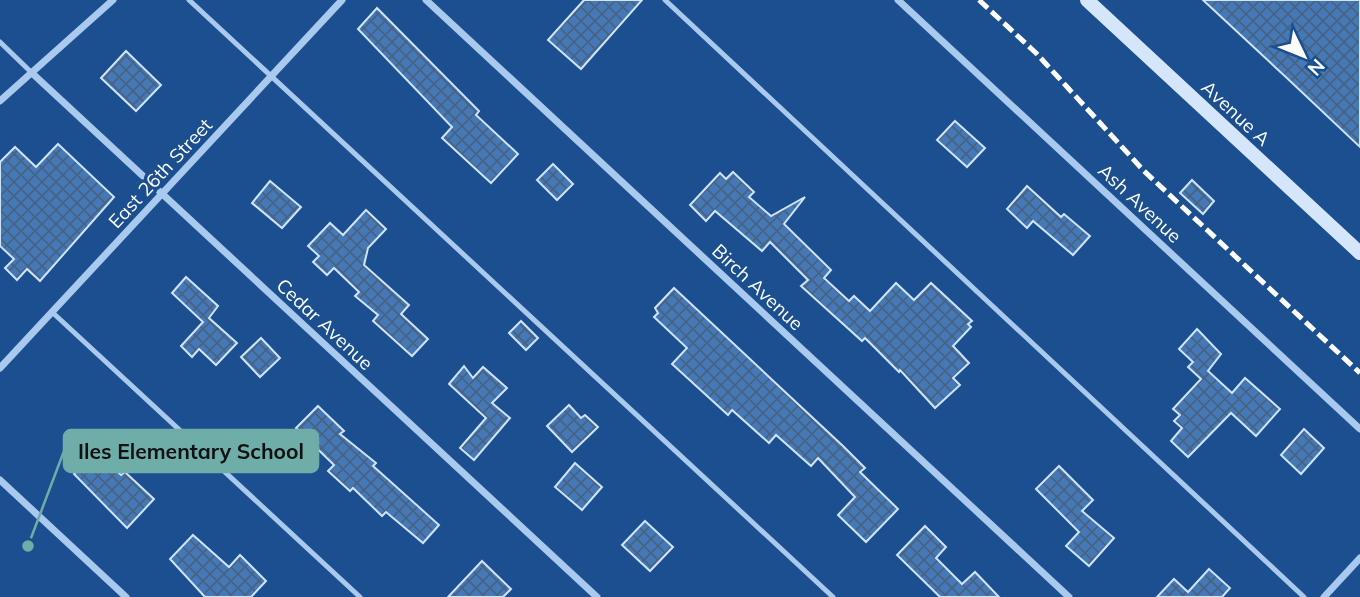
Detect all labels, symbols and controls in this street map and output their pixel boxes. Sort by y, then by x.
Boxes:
north arrow [1269,21,1339,91]
text: N [1303,54,1330,81]
street label: Avenue A [1197,75,1275,151]
street label: East 26th Street [103,113,217,233]
street label: Ash Avenue [1093,158,1187,248]
street label: Birch Avenue [707,239,809,335]
street label: Cedar Avenue [272,273,378,375]
callout: Iles Elementary School [64,430,318,472]
text: Iles Elementary School [78,438,304,464]

